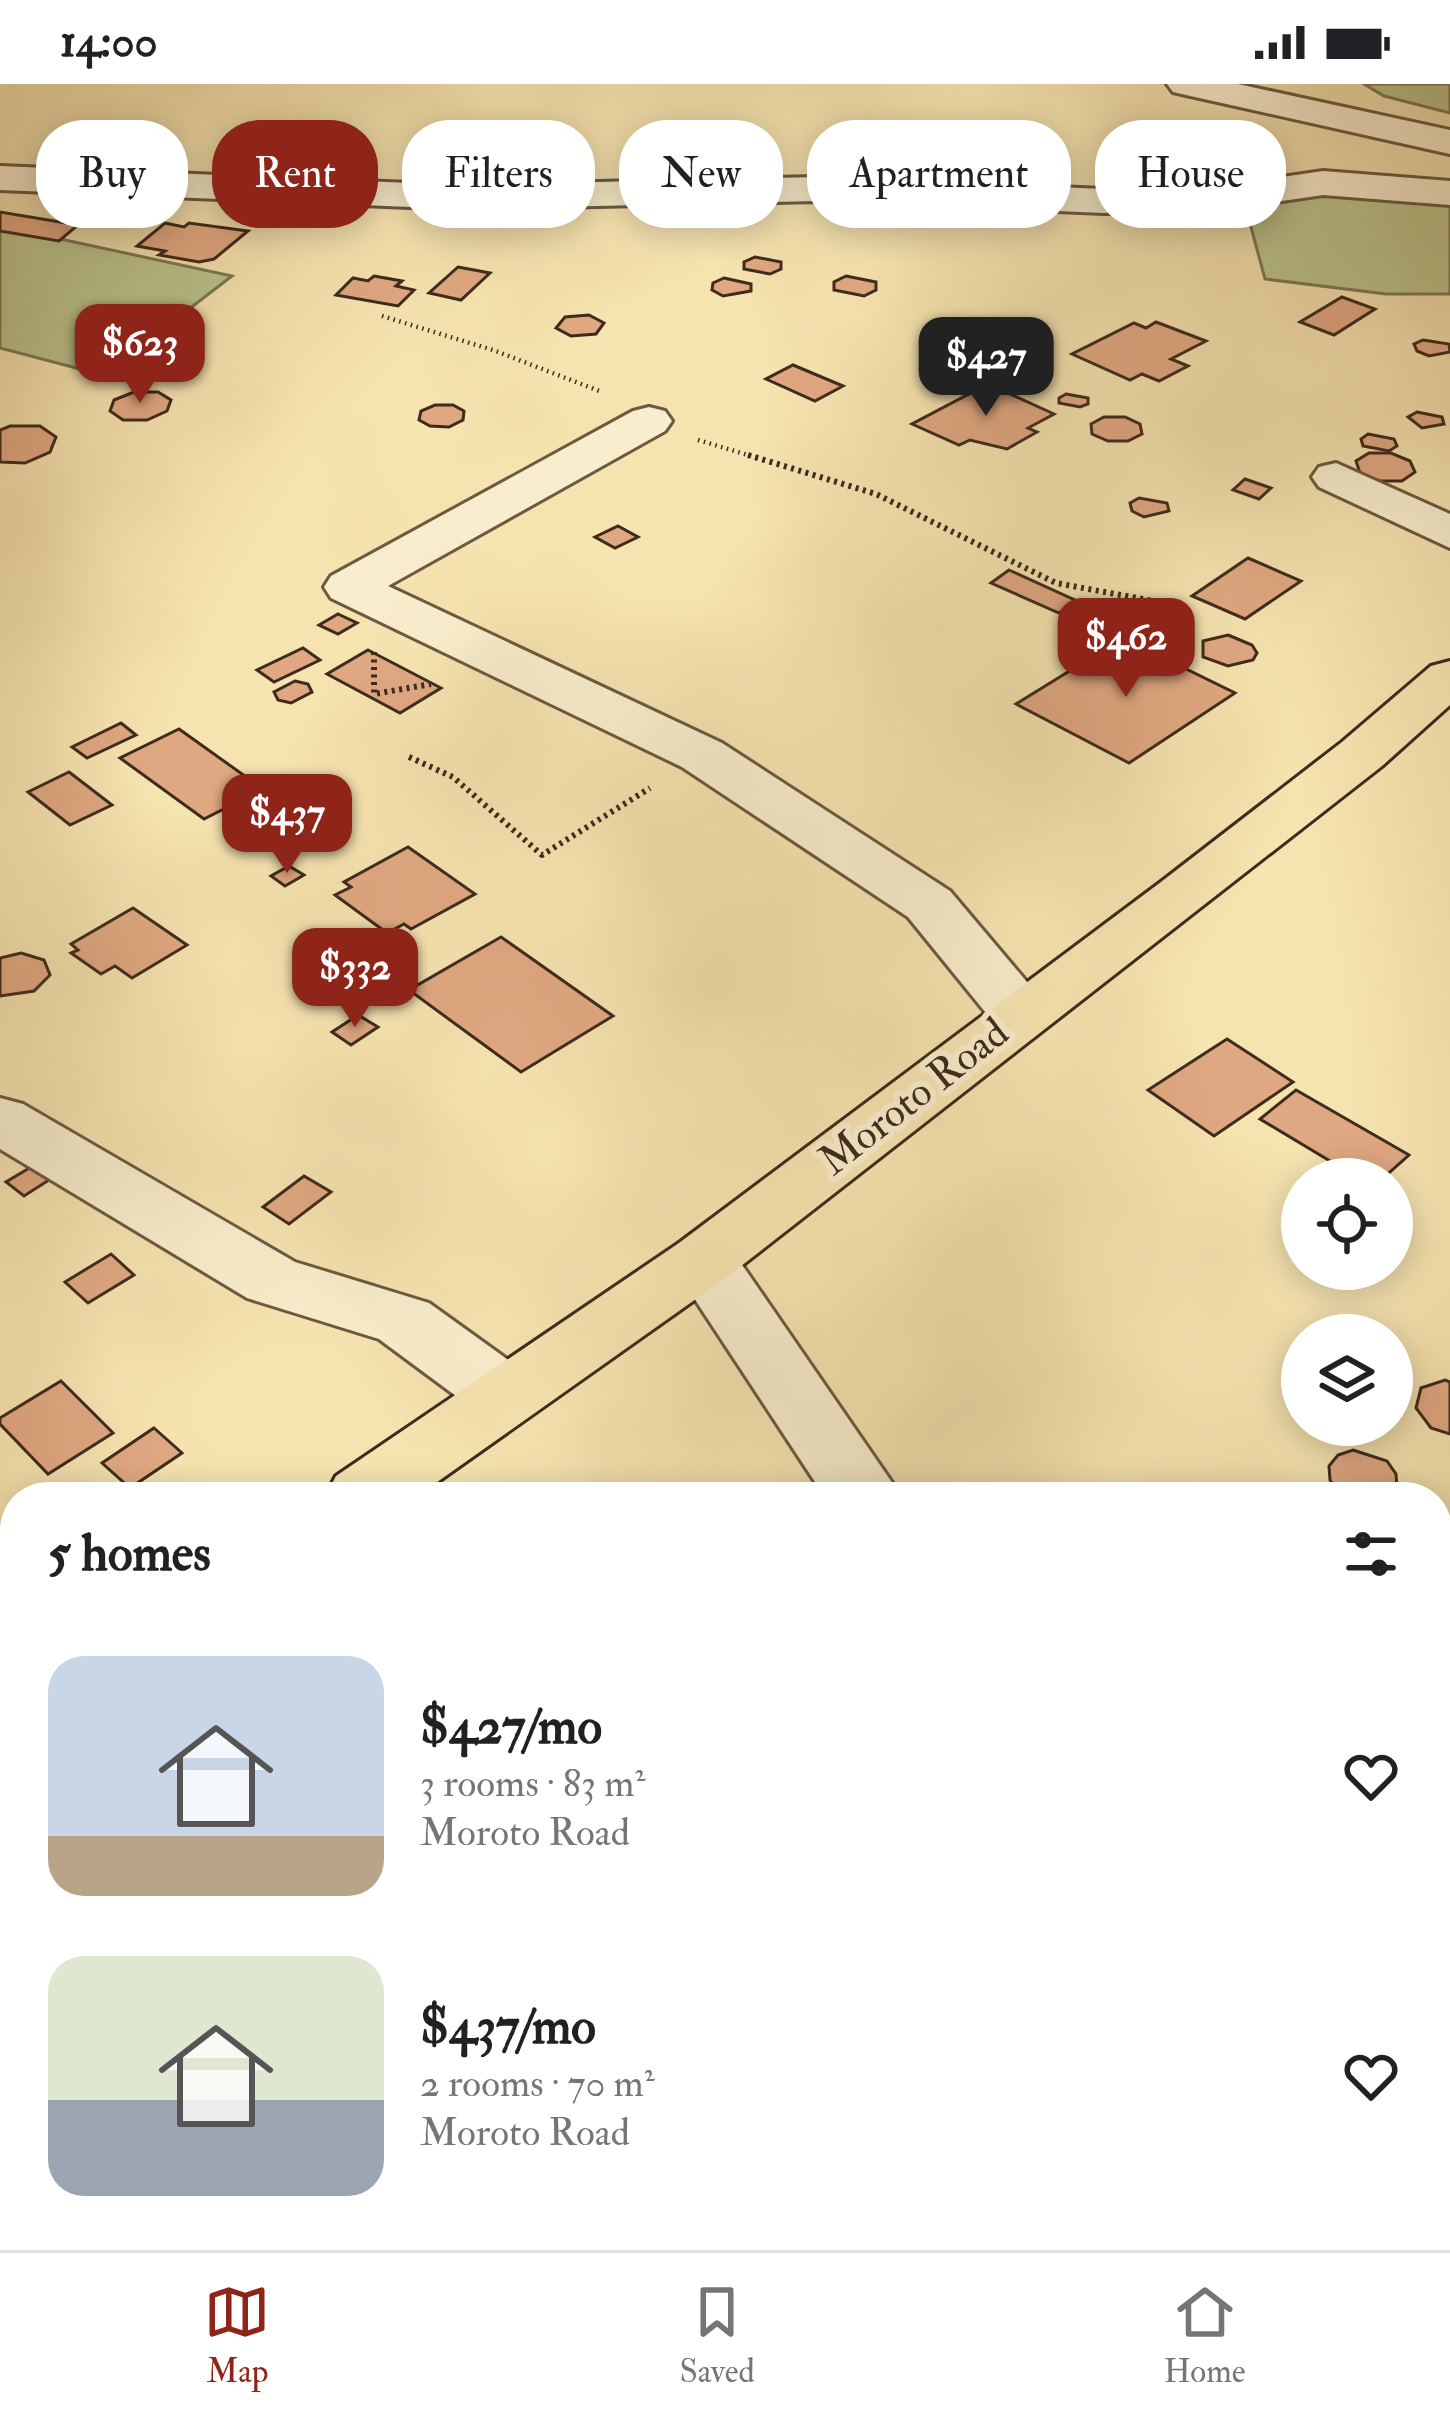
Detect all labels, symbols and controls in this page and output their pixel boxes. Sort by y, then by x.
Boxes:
text: 14:00 [60,14,158,70]
chip: Buy [36,120,188,228]
chip: Rent [212,120,378,228]
chip: Filters [402,120,595,228]
chip: New [619,120,783,228]
chip: Apartment [807,120,1071,228]
chip: House [1095,120,1286,228]
pin: $623 [69,304,211,406]
pin: $427 [915,317,1057,419]
text: $623 [102,318,178,367]
text: $427 [946,331,1026,380]
pin: $462 [1055,598,1197,700]
text: $462 [1085,612,1167,661]
pin: $437 [216,774,358,876]
text: $437 [249,788,325,837]
pin: $332 [284,928,426,1030]
text: $332 [319,942,391,991]
street label: Moroto Road [809,1007,1019,1187]
map controls [1281,1158,1413,1446]
button: locate [1281,1158,1413,1290]
button: layers [1281,1314,1413,1446]
icon: filters [1338,1521,1404,1587]
text: 5 homes [48,1522,211,1586]
text: $427/mo [420,1695,602,1759]
icon: home [144,1704,288,1848]
icon: heart [1338,1743,1404,1809]
text: 3 rooms · 83 m² [420,1759,646,1808]
text: Moroto Road [420,1808,630,1857]
text: $437/mo [420,1995,596,2059]
icon: home [144,2004,288,2148]
icon: heart [1338,2043,1404,2109]
text: 2 rooms · 70 m² [420,2059,655,2108]
text: Moroto Road [420,2108,630,2157]
tab: Map [204,2279,270,2392]
tab: Saved [679,2279,755,2392]
tab: Home [1164,2279,1246,2392]

